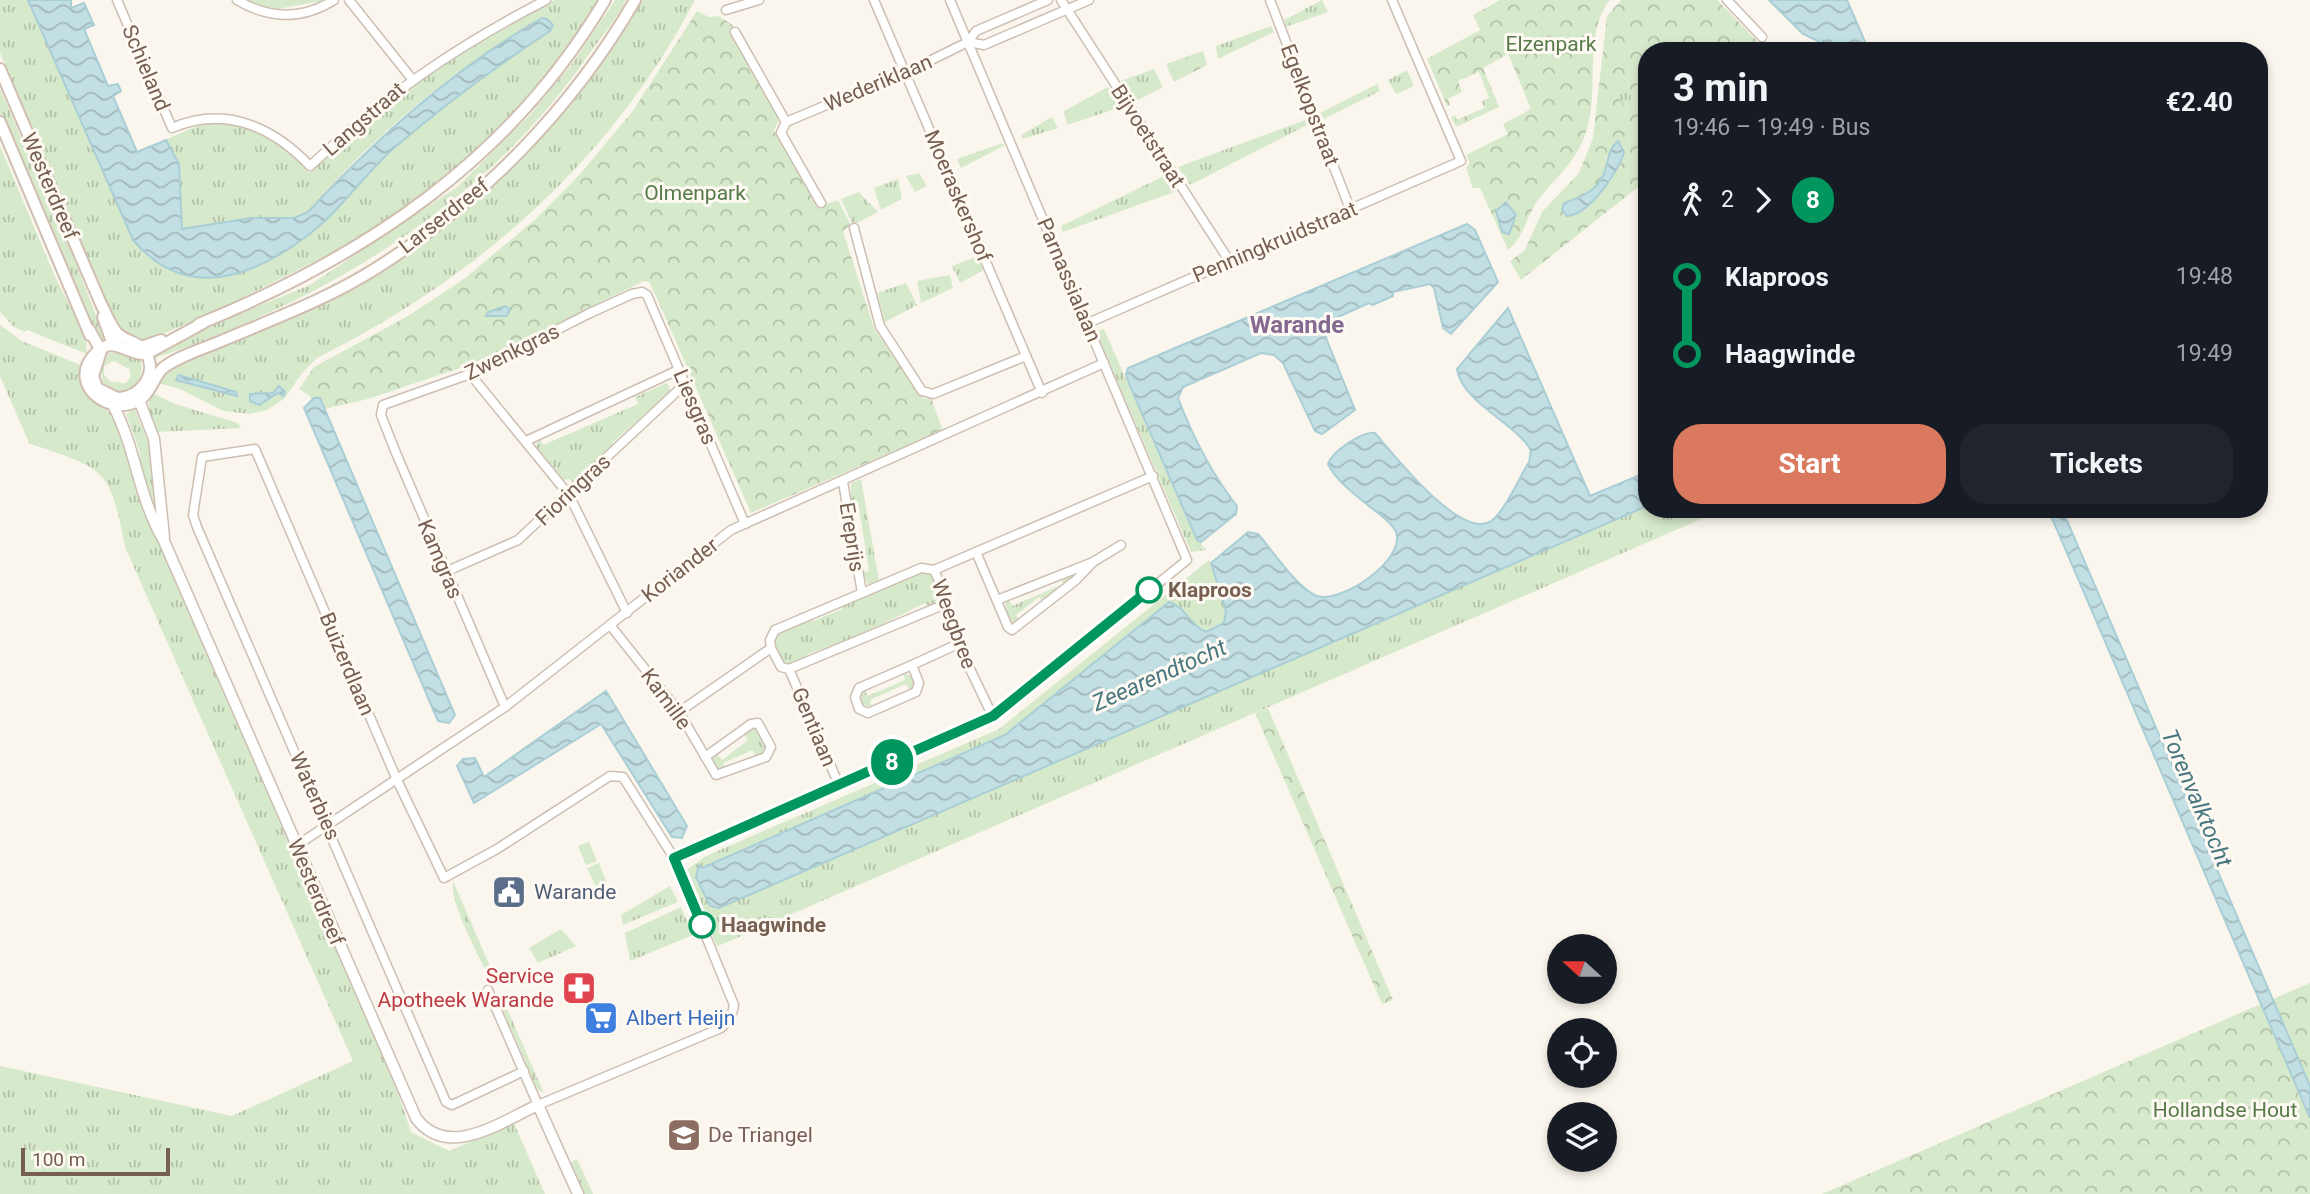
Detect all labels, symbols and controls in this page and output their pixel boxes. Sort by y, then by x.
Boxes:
street label: Schieland [117,21,175,115]
park label: Elzenpark [1505,32,1597,56]
street label: Egelkopstraat [1276,41,1344,169]
street label: Wederiklaan [820,50,936,116]
text: 3 min [1673,66,1769,110]
street label: Langstraat [318,77,410,161]
street label: Bijvoetstraat [1106,80,1190,192]
text: €2.40 [2166,87,2233,117]
text: 19:46 – 19:49 · Bus [1673,114,1870,141]
street label: Moeraskershof [919,127,997,266]
street label: Westerdreef [17,129,84,244]
street label: Larserdreef [394,173,494,258]
park label: Olmenpark [644,181,746,205]
icon: walk [1673,181,1711,219]
icon: forward [1744,181,1782,219]
text: 2 [1721,186,1734,213]
text: 8 [1806,186,1820,214]
street label: Penningkruidstraat [1189,196,1361,288]
street label: Parnassialaan [1032,214,1106,346]
text: Klaproos [1725,262,1829,292]
text: 19:48 [2176,263,2233,290]
district label: Warande [1250,311,1344,339]
street label: Zwenkgras [461,319,563,385]
text: Haagwinde [1725,339,1855,369]
text: 19:49 [2176,340,2233,367]
street label: Liesgras [668,366,722,448]
button: Start [1673,424,1946,504]
button: Tickets [1960,424,2233,504]
street label: Fioringras [531,449,615,531]
street label: Ereprijs [835,501,869,573]
street label: Kamgras [413,516,467,602]
street label: Koriander [637,533,723,607]
street label: Weegbree [927,576,981,672]
marker: Klaproos [1136,577,1162,603]
place label: Klaproos [1168,578,1252,602]
street label: Buizerdlaan [315,609,379,719]
water label: Zeearendtocht [1087,634,1231,717]
street label: Kamille [636,664,696,734]
street label: Gentiaan [787,684,841,770]
water label: Torenvalktocht [2155,725,2238,872]
line badge: 8 [869,739,915,785]
street label: Waterbies [285,748,345,844]
text: 8 [885,748,899,776]
street label: Westerdreef [283,835,350,950]
public building icon: Warande [490,873,528,911]
place label: Warande [534,880,616,904]
marker: Haagwinde [689,912,715,938]
place label: Haagwinde [721,913,826,937]
north arrow [1547,934,1617,1004]
map controls [1547,934,1617,1172]
place label: Service Apotheek Warande [378,964,554,1012]
pharmacy icon: Service Apotheek Warande [560,969,598,1007]
supermarket icon: Albert Heijn [582,999,620,1037]
place label: Albert Heijn [626,1006,735,1030]
button: locate [1547,1018,1617,1088]
park label: Hollandse Hout [2153,1098,2297,1122]
button: layers [1547,1102,1617,1172]
school or university icon: De Triangel [665,1116,703,1154]
place label: De Triangel [708,1123,813,1147]
scale bar [21,1145,170,1177]
text: 100 m [32,1148,85,1171]

